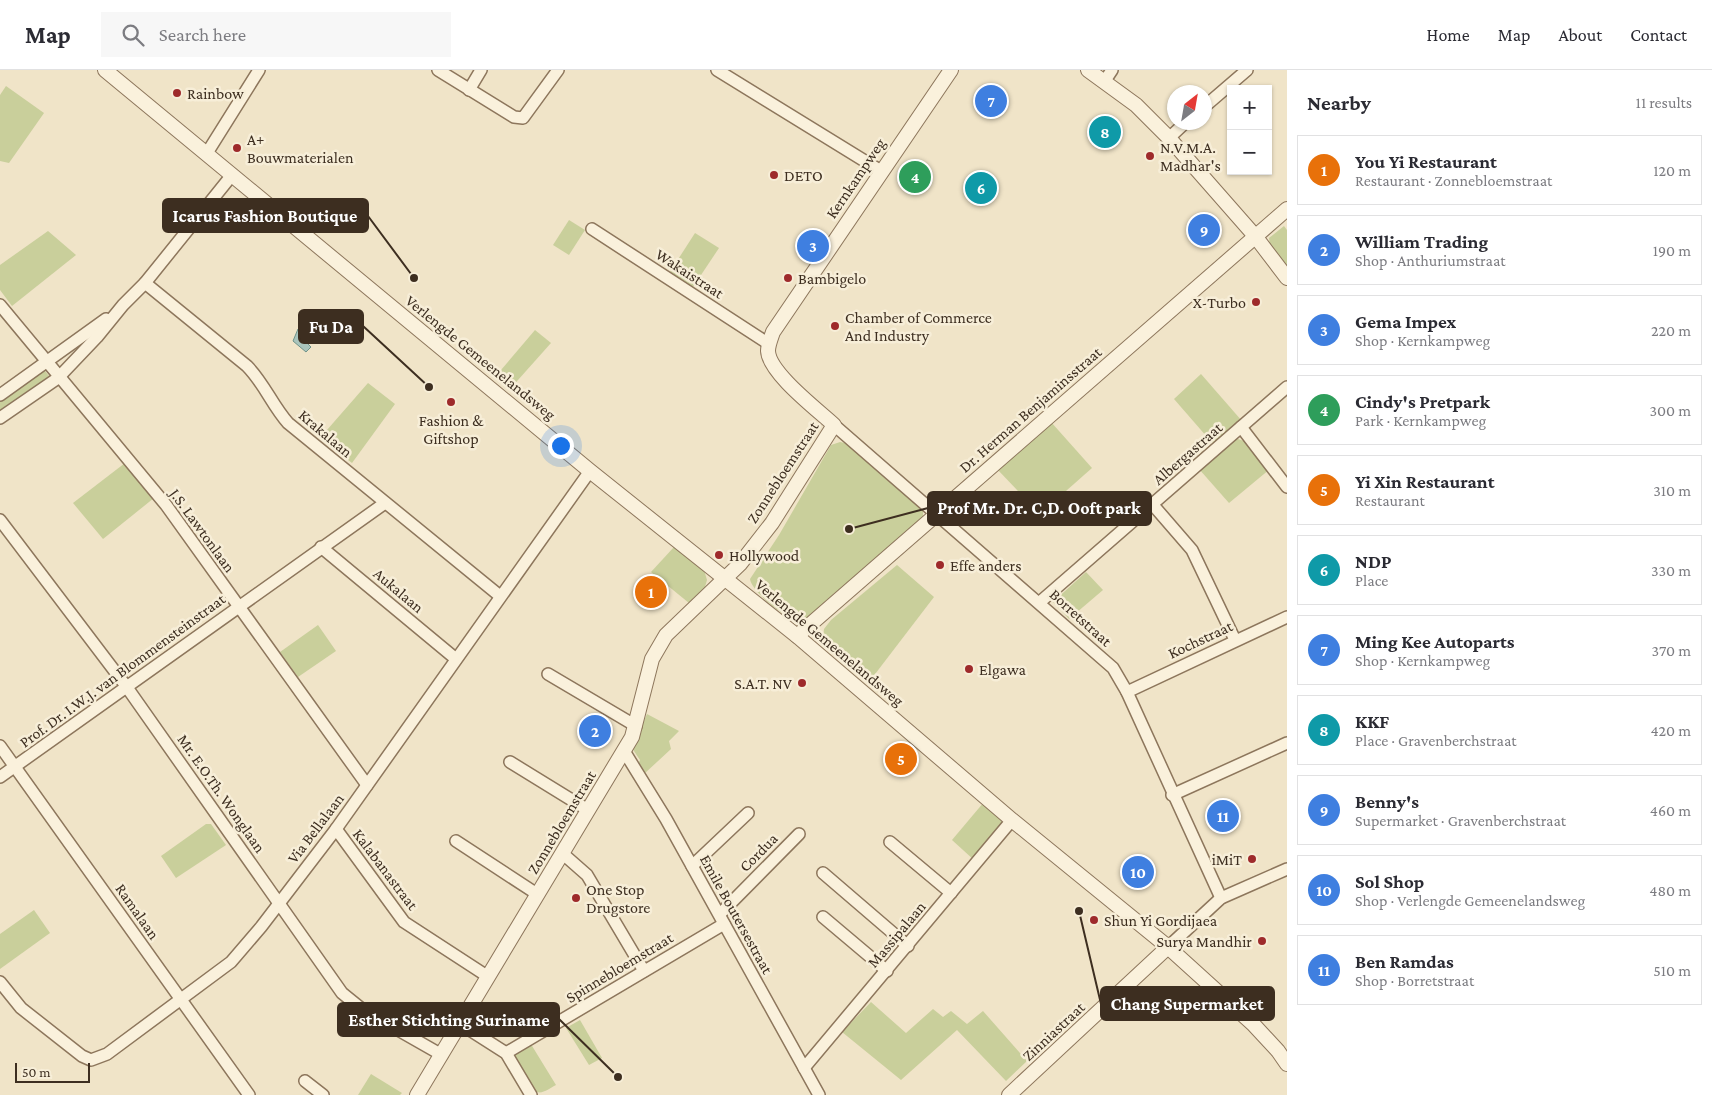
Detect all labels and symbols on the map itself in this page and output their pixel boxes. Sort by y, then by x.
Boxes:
pin: 7 [975,82,1007,120]
place label: Rainbow [187,85,244,102]
north arrow [1167,85,1212,130]
marker: Rainbow [171,87,183,99]
pin: 8 [1089,113,1121,151]
place label: A+ Bouwmaterialen [247,131,354,166]
street label: Kernkampweg [822,135,889,222]
place label: N.V.M.A. Madhar's [1160,139,1221,174]
marker: A+ Bouwmaterialen [231,142,243,154]
marker: N.V.M.A. Madhar's [1144,150,1156,162]
pin: 4 [899,158,931,196]
place label: DETO [784,167,823,184]
marker: DETO [768,169,780,181]
pin: 6 [965,169,997,207]
callout: Icarus Fashion Boutique [163,199,368,232]
text: Icarus Fashion Boutique [173,206,357,226]
pin: 9 [1188,211,1220,249]
pin: 3 [797,227,829,265]
street label: Wakaistraat [653,245,727,302]
place label: Bambigelo [798,270,866,288]
marker: Bambigelo [782,272,794,284]
street label: Verlengde Gemeenelandsweg [402,292,559,424]
place label: X-Turbo [1193,294,1246,311]
marker: X-Turbo [1250,296,1262,308]
place label: Chamber of Commerce And Industry [845,309,992,345]
callout: Fu Da [299,310,363,343]
text: Fu Da [309,317,353,337]
marker: Chamber of Commerce And Industry [829,320,841,332]
street label: Dr. Herman Benjaminsstraat [956,343,1106,476]
marker: Fashion & Giftshop [445,396,457,408]
street label: Krakalaan [295,406,356,461]
place label: Fashion & Giftshop [419,412,484,448]
street label: Zonnebloemstraat [743,418,822,526]
street label: Albergastraat [1149,418,1227,489]
your location [548,433,574,459]
street label: J.S. Lawtonlaan [165,484,239,576]
callout: Prof Mr. Dr. C,D. Ooft park [928,492,1151,525]
text: Prof Mr. Dr. C,D. Ooft park [937,498,1141,518]
place label: Hollywood [729,547,800,565]
marker: Hollywood [713,549,725,561]
place label: Effe anders [950,557,1021,574]
marker: Effe anders [934,559,946,571]
street label: Aukalaan [370,565,427,616]
pin: 1 [635,573,667,611]
street label: Verlengde Gemeenelandsweg [752,575,907,710]
street label: Borretstraat [1046,585,1115,650]
street label: Prof. Dr. I.W.J. van Blommensteinstraat [16,590,229,751]
street label: Kochstraat [1165,617,1236,662]
place label: Elgawa [979,661,1027,679]
marker: Elgawa [963,663,975,675]
place label: S.A.T. NV [734,675,793,692]
marker: S.A.T. NV [796,677,808,689]
pin: 2 [579,712,611,750]
street label: Mr. E.O.Th. Wonglaan [174,731,269,857]
pin: 5 [885,740,917,778]
street label: Zonnebloemstraat [524,767,599,877]
street label: Via Bellalaan [284,790,347,866]
pin: 11 [1207,797,1239,835]
street label: Kalabanastraat [350,826,422,914]
street label: Cordua [736,829,781,875]
place label: iMiT [1212,851,1242,868]
street label: Emile Boutersestraat [697,852,777,977]
pin: 10 [1122,853,1154,891]
marker: iMiT [1246,853,1258,865]
street label: Ramalaan [112,880,163,943]
place label: One Stop Drugstore [586,881,650,917]
marker: One Stop Drugstore [570,892,582,904]
street label: Massipalaan [864,898,930,971]
place label: Shun Yi Gordijaea [1104,912,1218,930]
marker: Shun Yi Gordijaea [1088,914,1100,926]
street label: Spinnebloemstraat [563,928,677,1007]
place label: Surya Mandhir [1156,933,1252,951]
marker: Surya Mandhir [1256,935,1268,947]
callout: Chang Supermarket [1101,987,1274,1020]
text: Chang Supermarket [1110,994,1264,1014]
street label: Zinniastraat [1019,998,1088,1064]
callout: Esther Stichting Suriname [338,1003,559,1036]
text: Esther Stichting Suriname [348,1010,550,1030]
scale bar [15,1060,90,1083]

